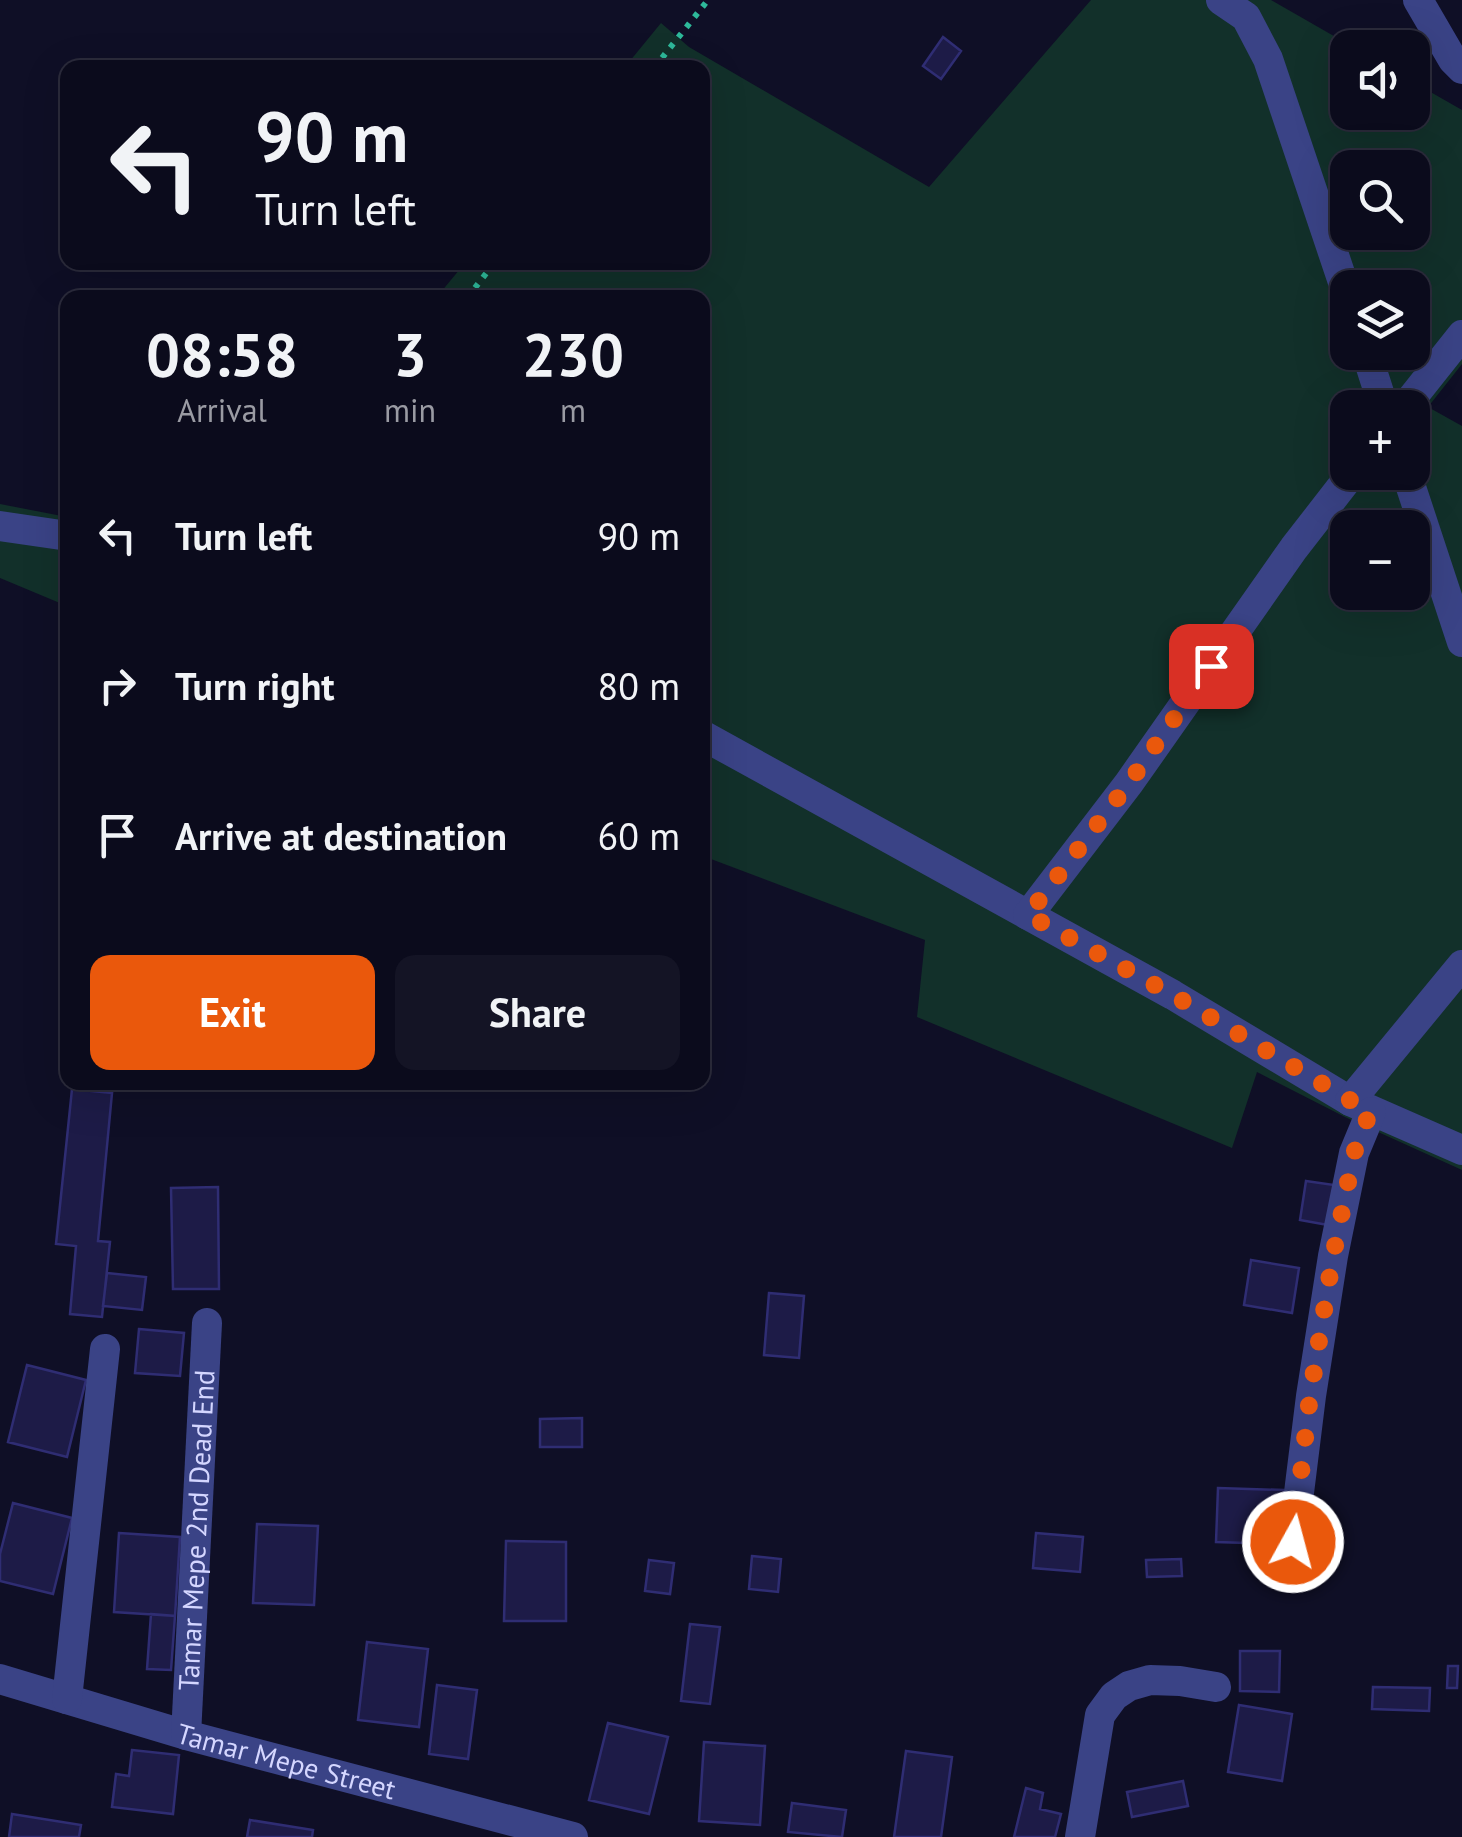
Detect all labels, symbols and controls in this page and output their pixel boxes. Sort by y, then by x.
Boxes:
map controls [1330,30,1430,610]
button: sound [1330,30,1430,130]
text: 90 m [255,91,408,181]
icon: left [90,100,220,230]
button: search [1330,150,1430,250]
text: Turn left [255,179,416,237]
button: layers [1330,270,1430,370]
text: 08:58 [146,315,298,393]
text: 3 [393,315,427,393]
text: 230 [522,315,624,393]
text: Arrival [177,389,267,431]
text: min [384,389,436,431]
text: m [560,389,586,431]
button: + [1330,390,1430,490]
icon: left [90,508,145,563]
button: − [1330,510,1430,610]
text: Turn left [175,511,312,560]
text: 90 m [598,511,680,560]
pin [1169,624,1254,709]
icon: arrive [1184,639,1239,694]
icon: right [90,658,145,713]
text: Turn right [175,661,335,710]
text: 80 m [598,661,680,710]
icon: arrive [90,808,145,863]
text: Arrive at destination [175,811,507,860]
text: 60 m [598,811,680,860]
button: Exit [90,955,375,1070]
button: Share [395,955,680,1070]
street label: Tamar Mepe 2nd Dead End [169,1369,223,1691]
position arrow [1241,1490,1345,1594]
street label: Tamar Mepe Street [172,1714,400,1808]

